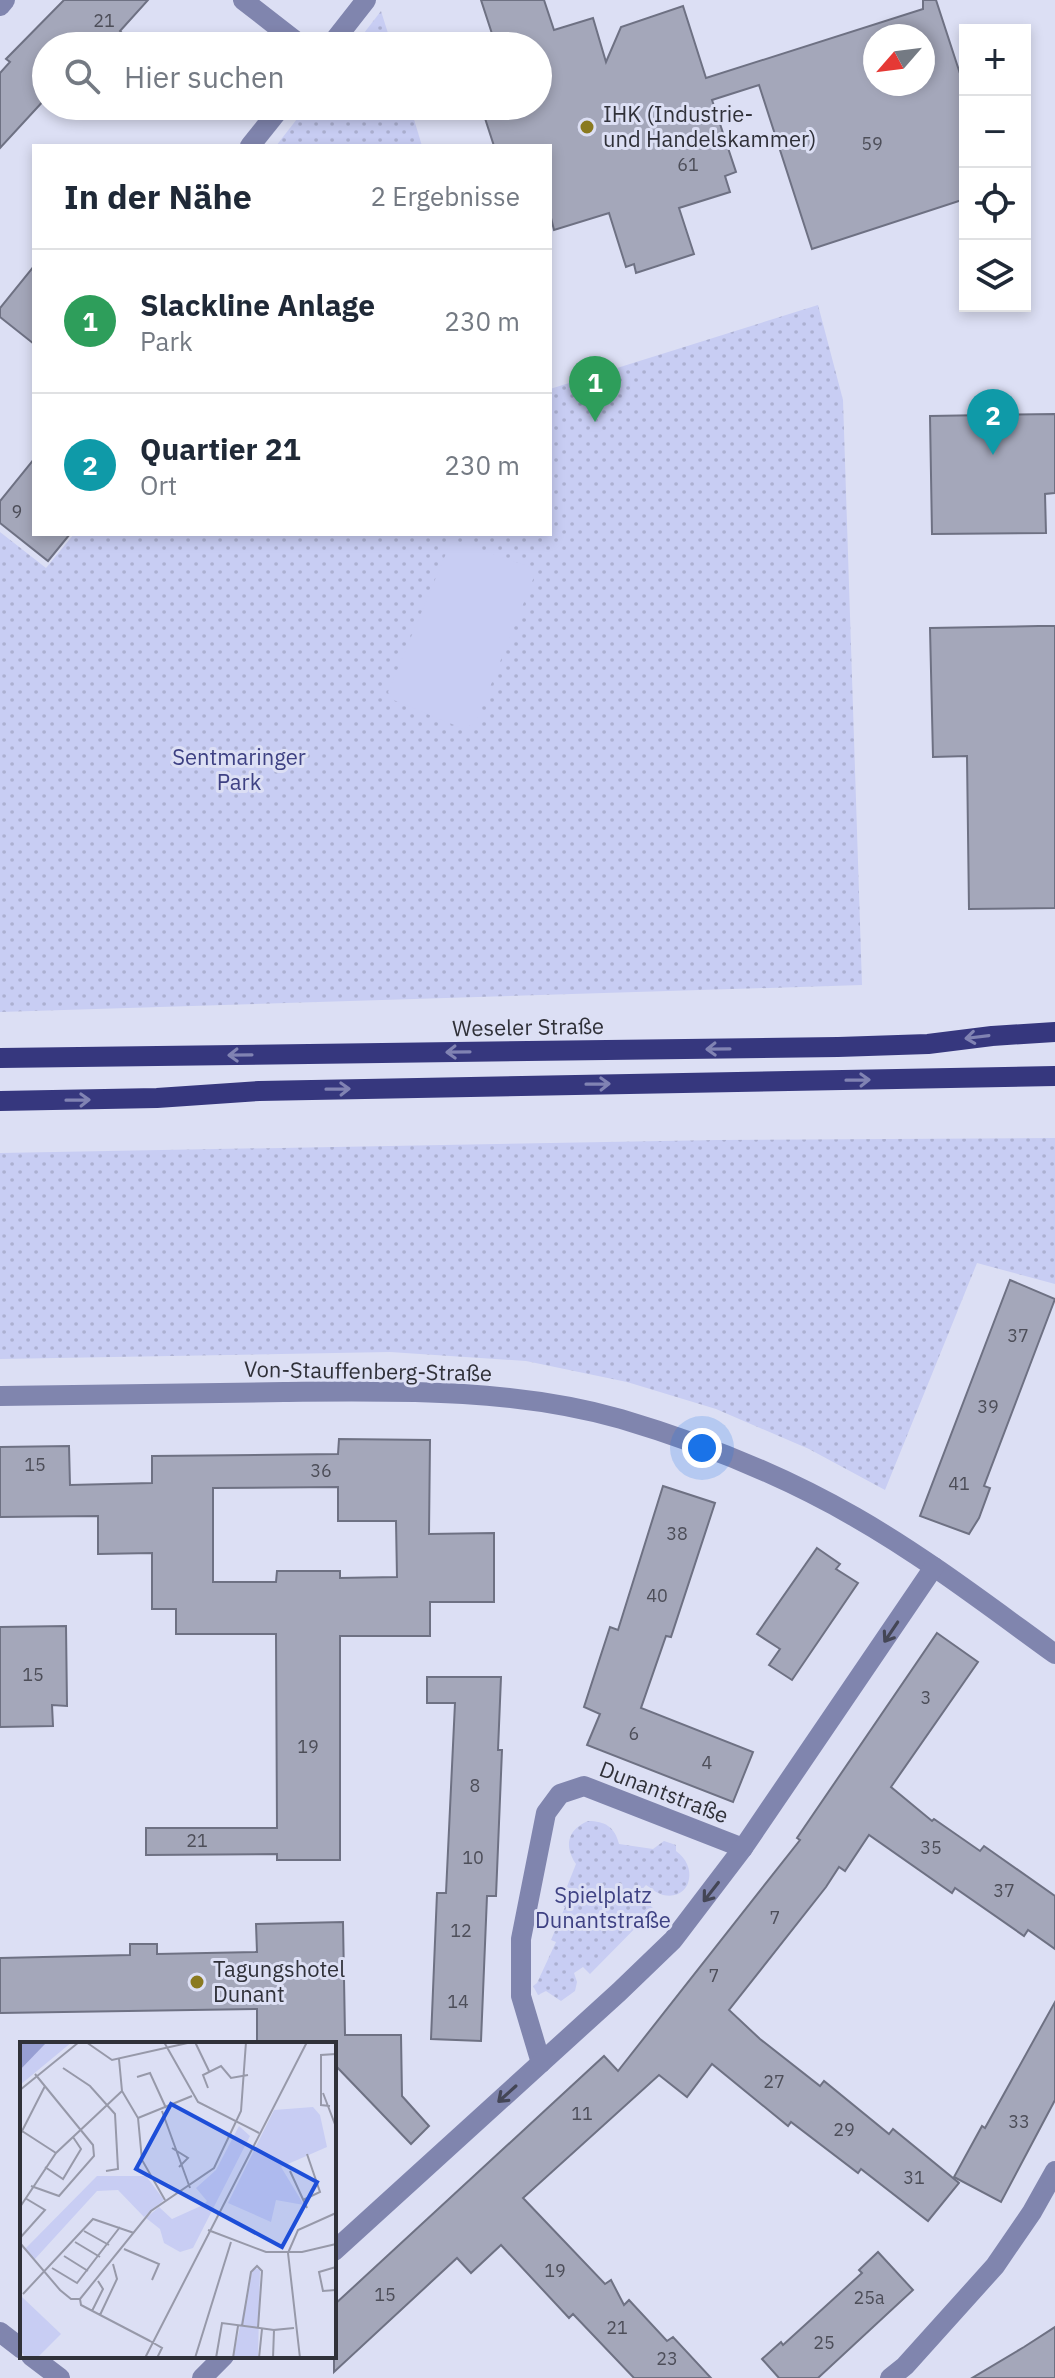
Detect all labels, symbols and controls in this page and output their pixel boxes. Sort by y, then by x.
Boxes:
house number: 21 [93,9,115,32]
north arrow [863,24,935,96]
map controls [959,24,1031,312]
button: + [959,24,1031,96]
search box [32,32,552,120]
icon: search [60,54,104,98]
text: Hier suchen [124,57,285,96]
button: − [959,96,1031,168]
place label: IHK (Industrie- und Handelskammer) [603,99,816,153]
marker: IHK (Industrie- und Handelskammer) [578,118,596,136]
house number: 59 [861,132,883,155]
house number: 61 [677,153,699,176]
button: locate [959,168,1031,240]
text: In der Nähe [64,174,252,218]
text: 2 Ergebnisse [371,179,520,213]
button: layers [959,240,1031,312]
text: Slackline Anlage [140,285,375,324]
text: 1 [82,304,98,338]
text: 230 m [444,304,520,338]
text: Park [140,324,193,358]
pin: 1 [569,356,621,422]
pin: 2 [967,389,1019,455]
text: Quartier 21 [140,429,301,468]
text: 2 [82,448,98,482]
text: 230 m [444,448,520,482]
text: Ort [140,468,177,502]
house number: 9 [12,500,22,523]
park label: Sentmaringer Park [172,742,306,796]
street label: Weseler Straße [452,1011,604,1042]
one-way arrow [964,1030,991,1045]
one-way arrow [705,1041,732,1057]
one-way arrow [445,1044,472,1060]
one-way arrow [227,1047,254,1063]
one-way arrow [844,1072,871,1088]
one-way arrow [584,1076,611,1092]
one-way arrow [324,1081,351,1097]
one-way arrow [64,1092,91,1107]
house number: 37 [1007,1324,1029,1347]
street label: Von-Stauffenberg-Straße [244,1354,492,1387]
house number: 39 [977,1395,999,1418]
your location [682,1428,722,1468]
house number: 15 [24,1453,46,1476]
house number: 36 [310,1459,332,1482]
house number: 41 [948,1472,970,1495]
house number: 38 [666,1522,688,1545]
house number: 40 [646,1584,668,1607]
one-way arrow [882,1620,898,1643]
house number: 15 [22,1663,44,1686]
house number: 3 [921,1686,931,1709]
house number: 6 [629,1722,639,1745]
house number: 19 [297,1735,319,1758]
house number: 4 [702,1751,713,1774]
street label: Dunantstraße [596,1754,733,1829]
house number: 8 [470,1774,480,1797]
house number: 21 [186,1829,208,1852]
house number: 35 [920,1836,942,1859]
house number: 10 [462,1846,484,1869]
house number: 37 [993,1879,1015,1902]
park label: Spielplatz Dunantstraße [535,1880,671,1934]
one-way arrow [703,1881,720,1902]
house number: 7 [770,1906,780,1929]
house number: 12 [450,1919,472,1942]
place label: Tagungshotel Dunant [213,1954,345,2008]
house number: 7 [709,1964,719,1987]
marker: Tagungshotel Dunant [188,1973,206,1991]
house number: 14 [447,1990,469,2013]
inset map [20,2042,336,2358]
house number: 27 [763,2070,785,2093]
one-way arrow [497,2085,517,2103]
house number: 11 [571,2102,593,2125]
house number: 33 [1008,2110,1030,2133]
house number: 29 [833,2118,855,2141]
house number: 31 [903,2166,925,2189]
house number: 19 [544,2259,566,2282]
house number: 15 [374,2283,396,2306]
house number: 25a [853,2286,885,2309]
house number: 21 [606,2316,628,2339]
house number: 25 [813,2331,835,2354]
house number: 23 [656,2347,678,2370]

